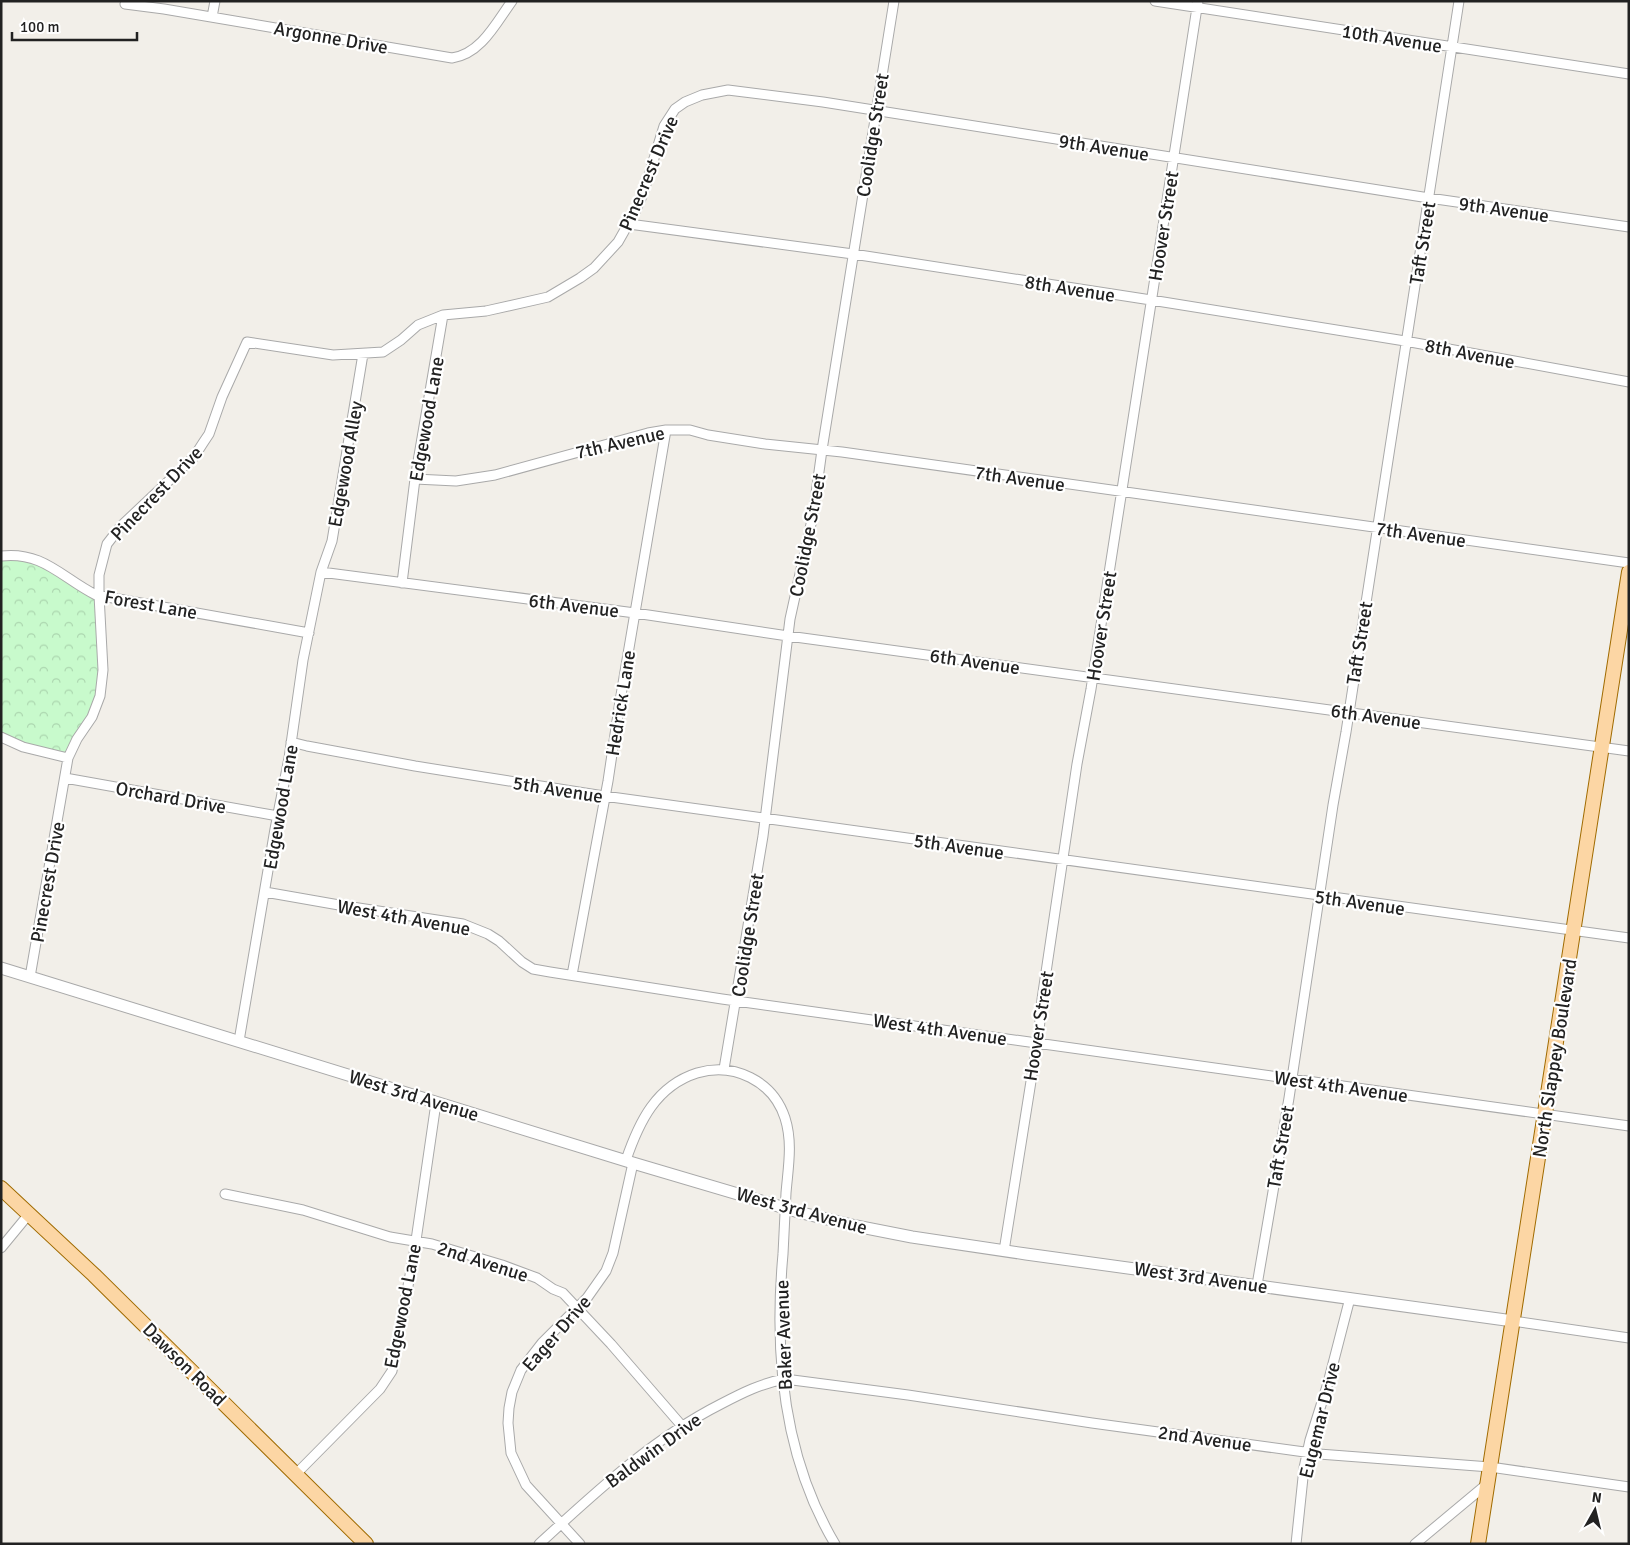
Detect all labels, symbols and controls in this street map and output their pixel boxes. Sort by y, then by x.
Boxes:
scale bar [12,10,138,42]
street label: Argonne Drive [272,16,390,60]
text: 100 m [20,18,60,36]
street label: 10th Avenue [1340,19,1444,59]
street label: Coolidge Street [851,71,895,199]
street label: Pinecrest Drive [614,112,684,234]
street label: 9th Avenue [1057,129,1151,167]
street label: Hoover Street [1143,169,1185,283]
street label: 9th Avenue [1457,192,1551,228]
street label: Taft Street [1405,200,1441,286]
street label: 8th Avenue [1023,270,1117,308]
street label: 8th Avenue [1423,334,1517,374]
street label: Edgewood Lane [404,355,450,484]
street label: Edgewood Alley [323,399,369,529]
street label: 7th Avenue [573,421,667,465]
street label: Pinecrest Drive [106,441,208,546]
street label: 7th Avenue [973,461,1067,497]
street label: Coolidge Street [784,471,832,599]
street label: 7th Avenue [1374,517,1468,553]
street label: Hoover Street [1081,569,1123,683]
street label: Forest Lane [103,585,199,625]
street label: 6th Avenue [527,589,620,623]
street label: Taft Street [1342,600,1378,686]
street label: 6th Avenue [928,644,1022,680]
street label: Hedrick Lane [601,649,641,758]
street label: 6th Avenue [1329,699,1423,735]
street label: Edgewood Lane [258,743,304,872]
street label: 5th Avenue [511,771,605,809]
street label: Orchard Drive [114,776,228,819]
street label: Pinecrest Drive [26,820,70,945]
street label: 5th Avenue [912,829,1006,865]
street label: Coolidge Street [726,871,770,999]
street label: 5th Avenue [1313,885,1407,921]
street label: West 4th Avenue [335,894,472,942]
street label: North Slappey Boulevard [1527,957,1583,1159]
street label: Hoover Street [1018,969,1060,1083]
street label: West 4th Avenue [871,1009,1008,1051]
street label: West 3rd Avenue [346,1065,482,1127]
street label: West 4th Avenue [1272,1066,1409,1108]
street label: Taft Street [1262,1104,1300,1190]
street label: West 3rd Avenue [734,1182,870,1240]
street label: 2nd Avenue [434,1236,531,1288]
street label: Edgewood Lane [379,1242,427,1371]
street label: West 3rd Avenue [1132,1257,1269,1299]
street label: Baker Avenue [770,1279,798,1391]
street label: Eager Drive [517,1291,596,1377]
street label: Dawson Road [137,1318,231,1412]
street label: Eugemar Drive [1294,1360,1346,1481]
street label: Baldwin Drive [601,1408,706,1494]
street label: 2nd Avenue [1156,1421,1253,1457]
north arrow [1570,1485,1620,1535]
text: N [1591,1489,1603,1507]

